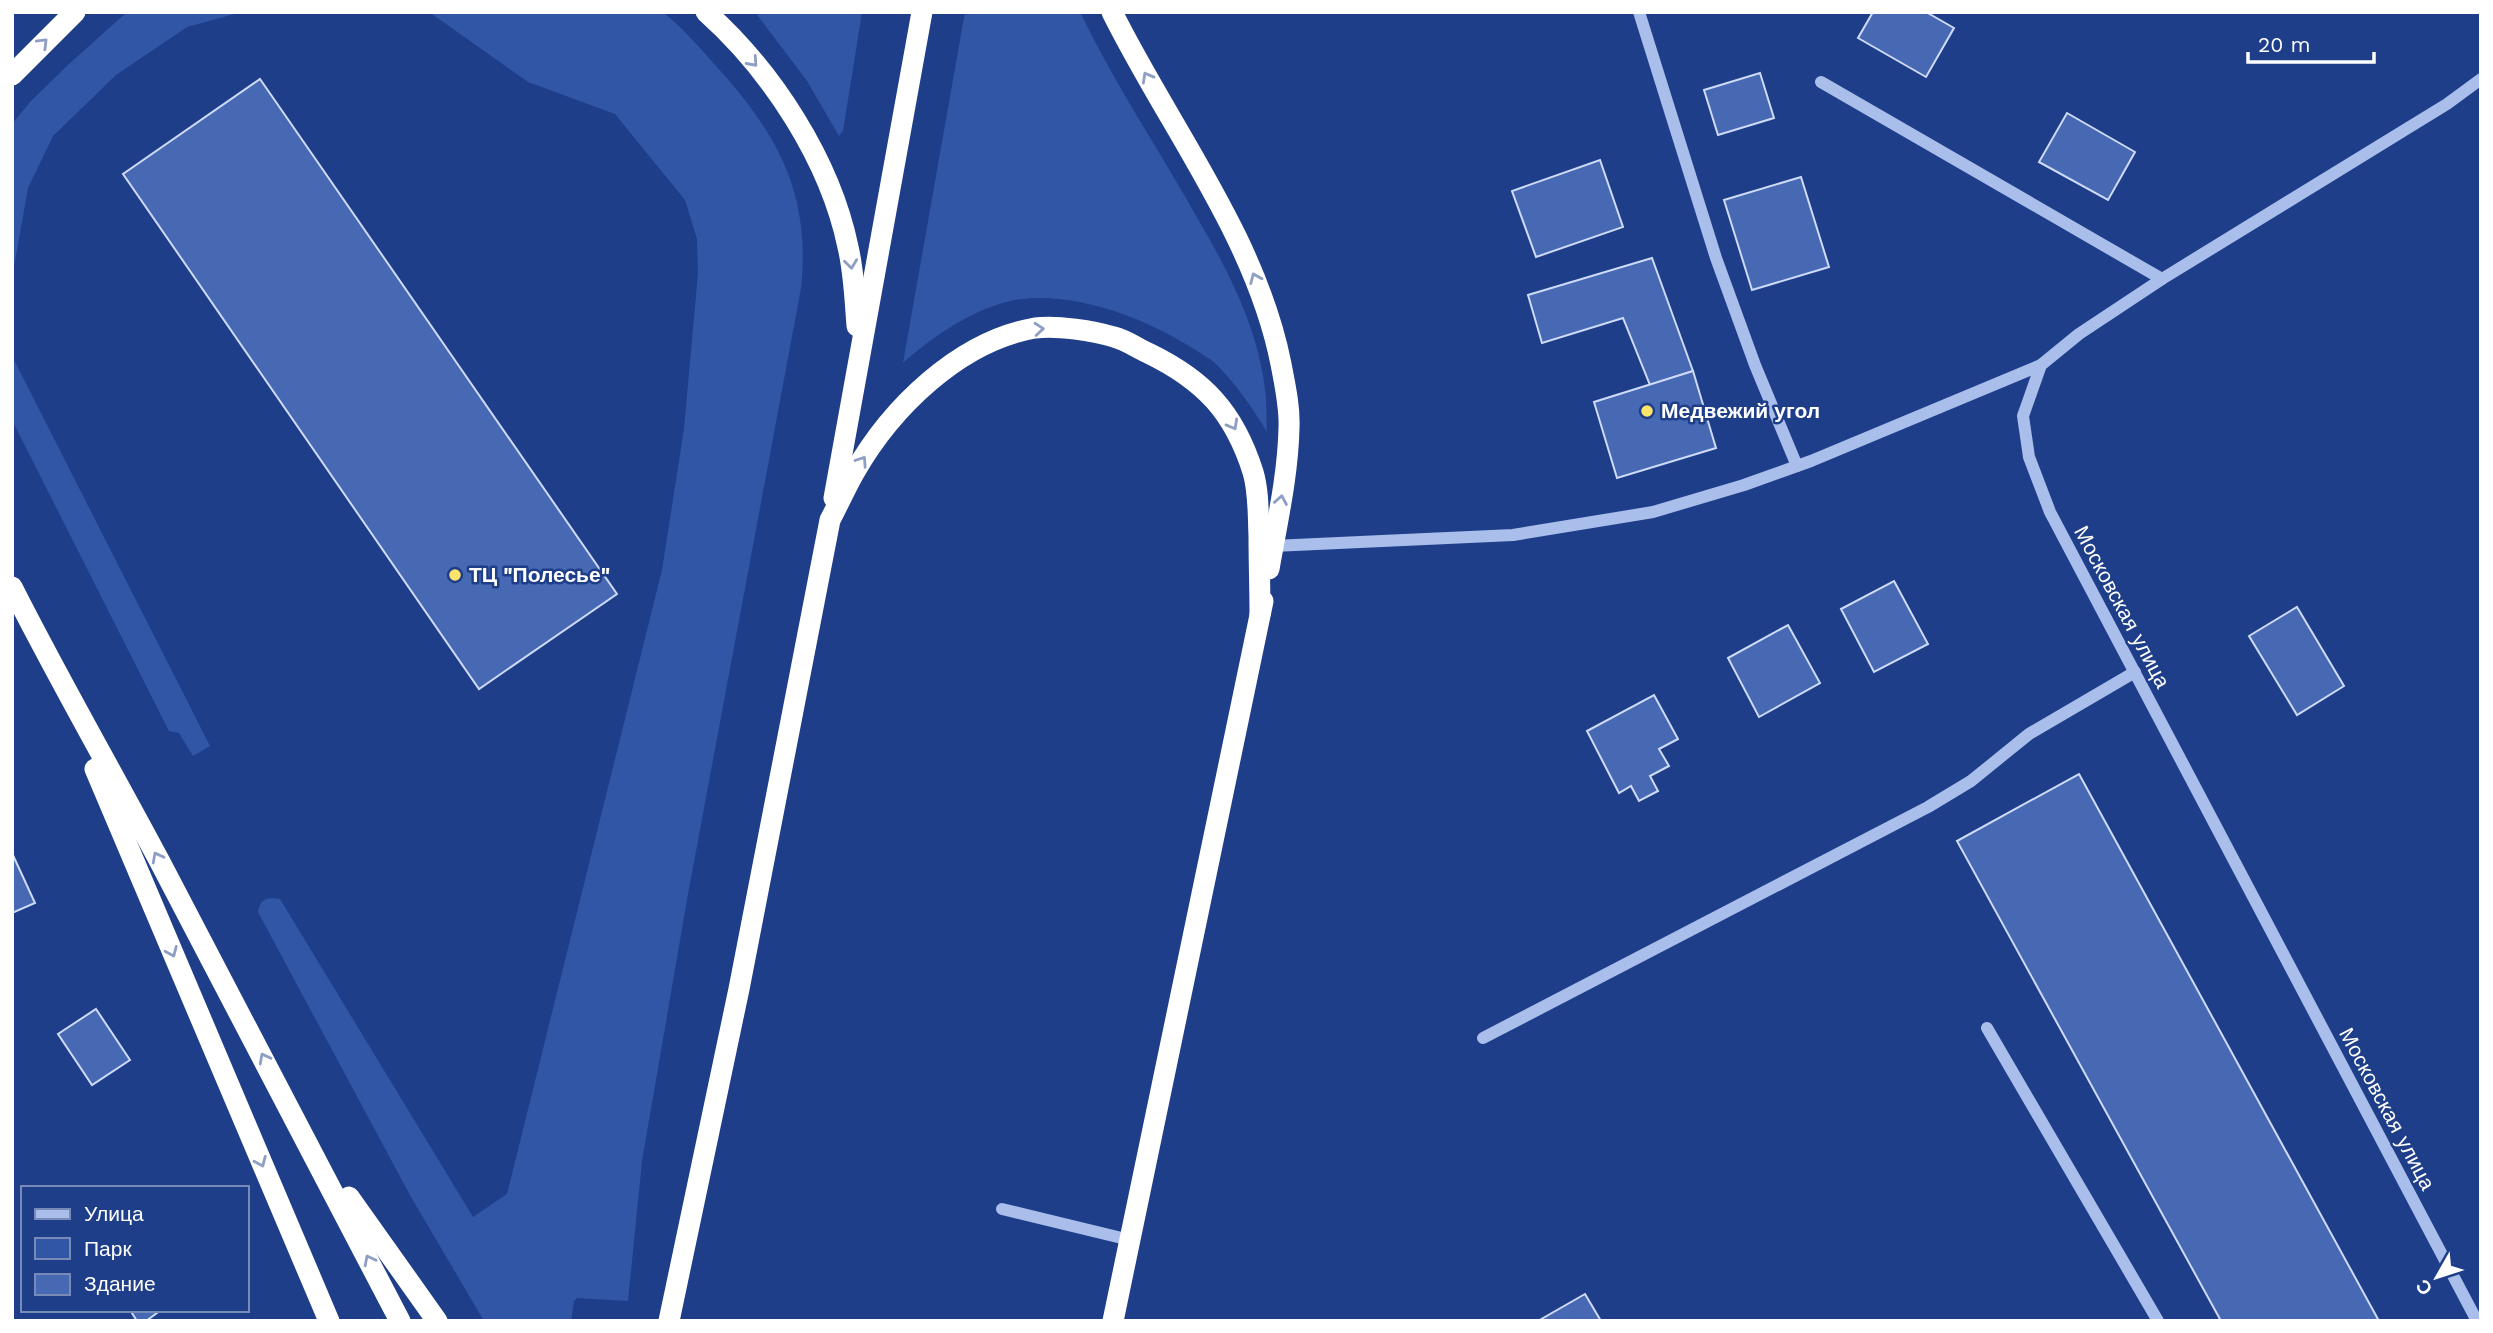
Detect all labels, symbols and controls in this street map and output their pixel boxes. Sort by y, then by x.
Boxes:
scale bar [2248,21,2374,65]
text: 20 m [2258,32,2310,57]
one-way arrow [34,38,47,51]
one-way arrow [745,54,757,67]
one-way arrow [1142,72,1155,85]
one-way arrow [843,258,858,270]
one-way arrow [1249,272,1263,285]
one-way arrow [1034,322,1045,337]
place label: Медвежий угол [1661,398,1820,423]
marker: Медвежий угол [1639,403,1655,419]
one-way arrow [1224,418,1238,431]
one-way arrow [854,455,867,468]
one-way arrow [1273,494,1288,506]
street label: Московская улица [2069,521,2176,692]
place label: ТЦ "Полесье" [469,562,610,587]
marker: ТЦ "Полесье" [447,567,463,583]
one-way arrow [152,852,166,864]
one-way arrow [164,946,178,958]
street label: Московская улица [2334,1023,2441,1194]
one-way arrow [259,1053,272,1065]
one-way arrow [253,1155,267,1167]
legend [21,1186,248,1312]
text: Улица [84,1201,144,1226]
text: Парк [84,1236,132,1261]
north arrow [2402,1242,2472,1312]
one-way arrow [364,1255,377,1267]
text: Здание [84,1271,156,1296]
text: С [2411,1275,2437,1300]

